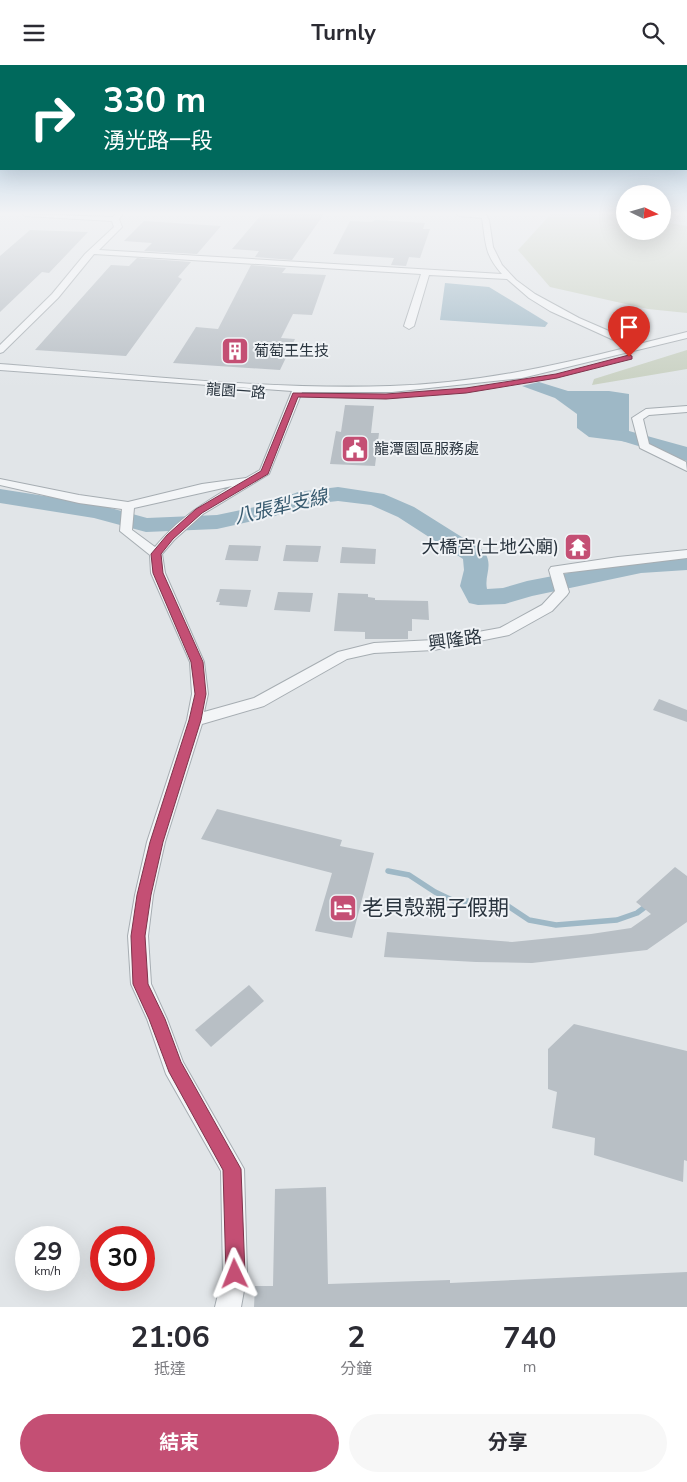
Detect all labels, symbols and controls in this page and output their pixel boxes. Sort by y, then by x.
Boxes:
text: Turnly [311,18,376,48]
icon: menu [20,19,48,47]
icon: search [639,19,667,47]
text: 330 m [103,77,206,124]
icon: right [20,85,85,150]
text: 湧光路一段 [103,126,213,156]
north arrow [616,185,671,240]
map controls [616,185,671,240]
pin [608,306,650,357]
icon: arrive [615,313,643,341]
building icon: 葡萄王生技 [220,336,250,366]
place label: 葡萄王生技 [254,341,329,361]
street label: 龍園一路 [205,379,267,403]
public building icon: 龍潭園區服務處 [340,434,370,464]
place label: 龍潭園區服務處 [374,439,479,459]
water label: 八張犁支線 [232,483,332,530]
temple icon: 大橋宮(土地公廟) [563,532,593,562]
place label: 大橋宮(土地公廟) [422,535,559,559]
street label: 興隆路 [427,624,483,656]
hotel icon: 老貝殼親子假期 [328,893,358,923]
place label: 老貝殼親子假期 [362,894,509,922]
speed limit sign: 30 [90,1226,155,1291]
text: 29 [32,1235,63,1269]
position arrow [208,1247,260,1299]
text: km/h [34,1263,61,1279]
text: 21:06 [130,1317,210,1358]
text: 2 [347,1317,365,1358]
text: 740 [503,1318,557,1359]
text: m [523,1356,536,1378]
text: 抵達 [154,1358,186,1380]
text: 分鐘 [340,1358,372,1380]
button: 結束 [20,1414,339,1472]
button: 分享 [349,1414,667,1472]

